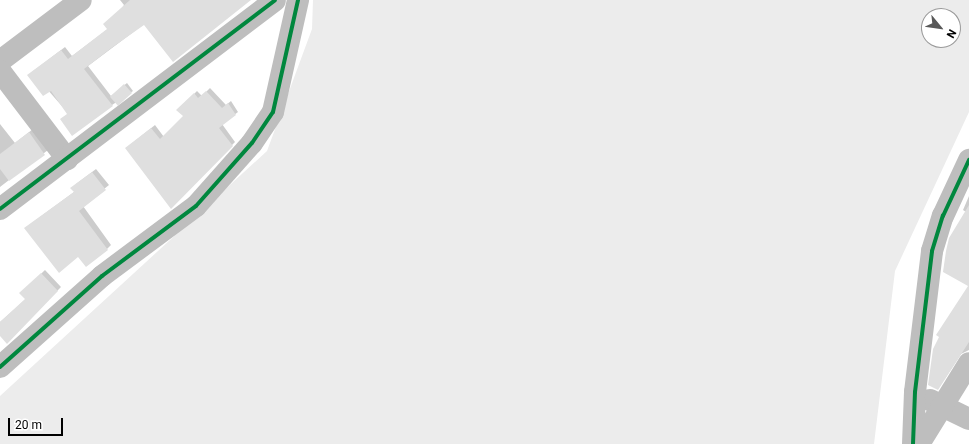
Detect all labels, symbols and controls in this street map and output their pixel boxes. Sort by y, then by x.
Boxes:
north arrow [921,8,961,48]
text: N [943,27,959,40]
scale bar [10,410,65,436]
text: 20 m [15,418,42,432]

